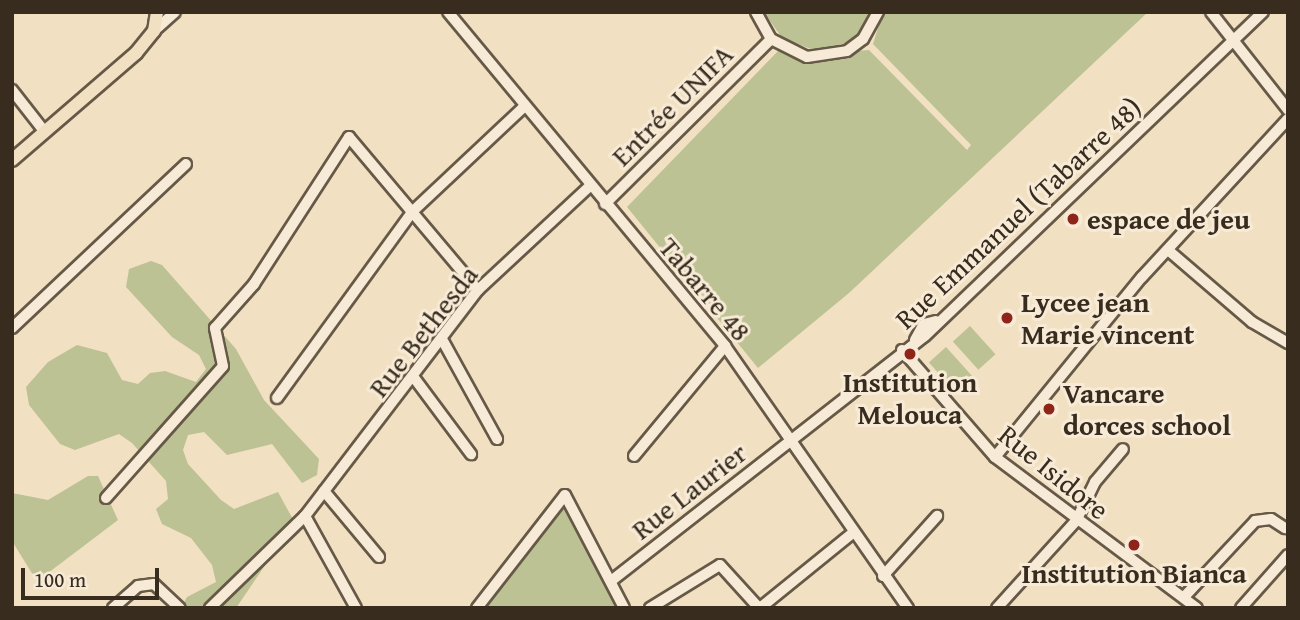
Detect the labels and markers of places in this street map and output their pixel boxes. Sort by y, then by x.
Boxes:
place label: espace de jeu [1087,202,1250,236]
marker: espace de jeu [1065,211,1081,227]
place label: Lycee jean Marie vincent [1021,285,1194,351]
marker: Lycee jean Marie vincent [999,310,1015,326]
marker: Institution Melouca [902,346,918,362]
place label: Institution Melouca [843,365,977,431]
place label: Vancare dorces school [1063,376,1231,442]
marker: Vancare dorces school [1041,401,1057,417]
marker: Institution Bianca [1126,537,1142,553]
place label: Institution Bianca [1022,556,1246,590]

